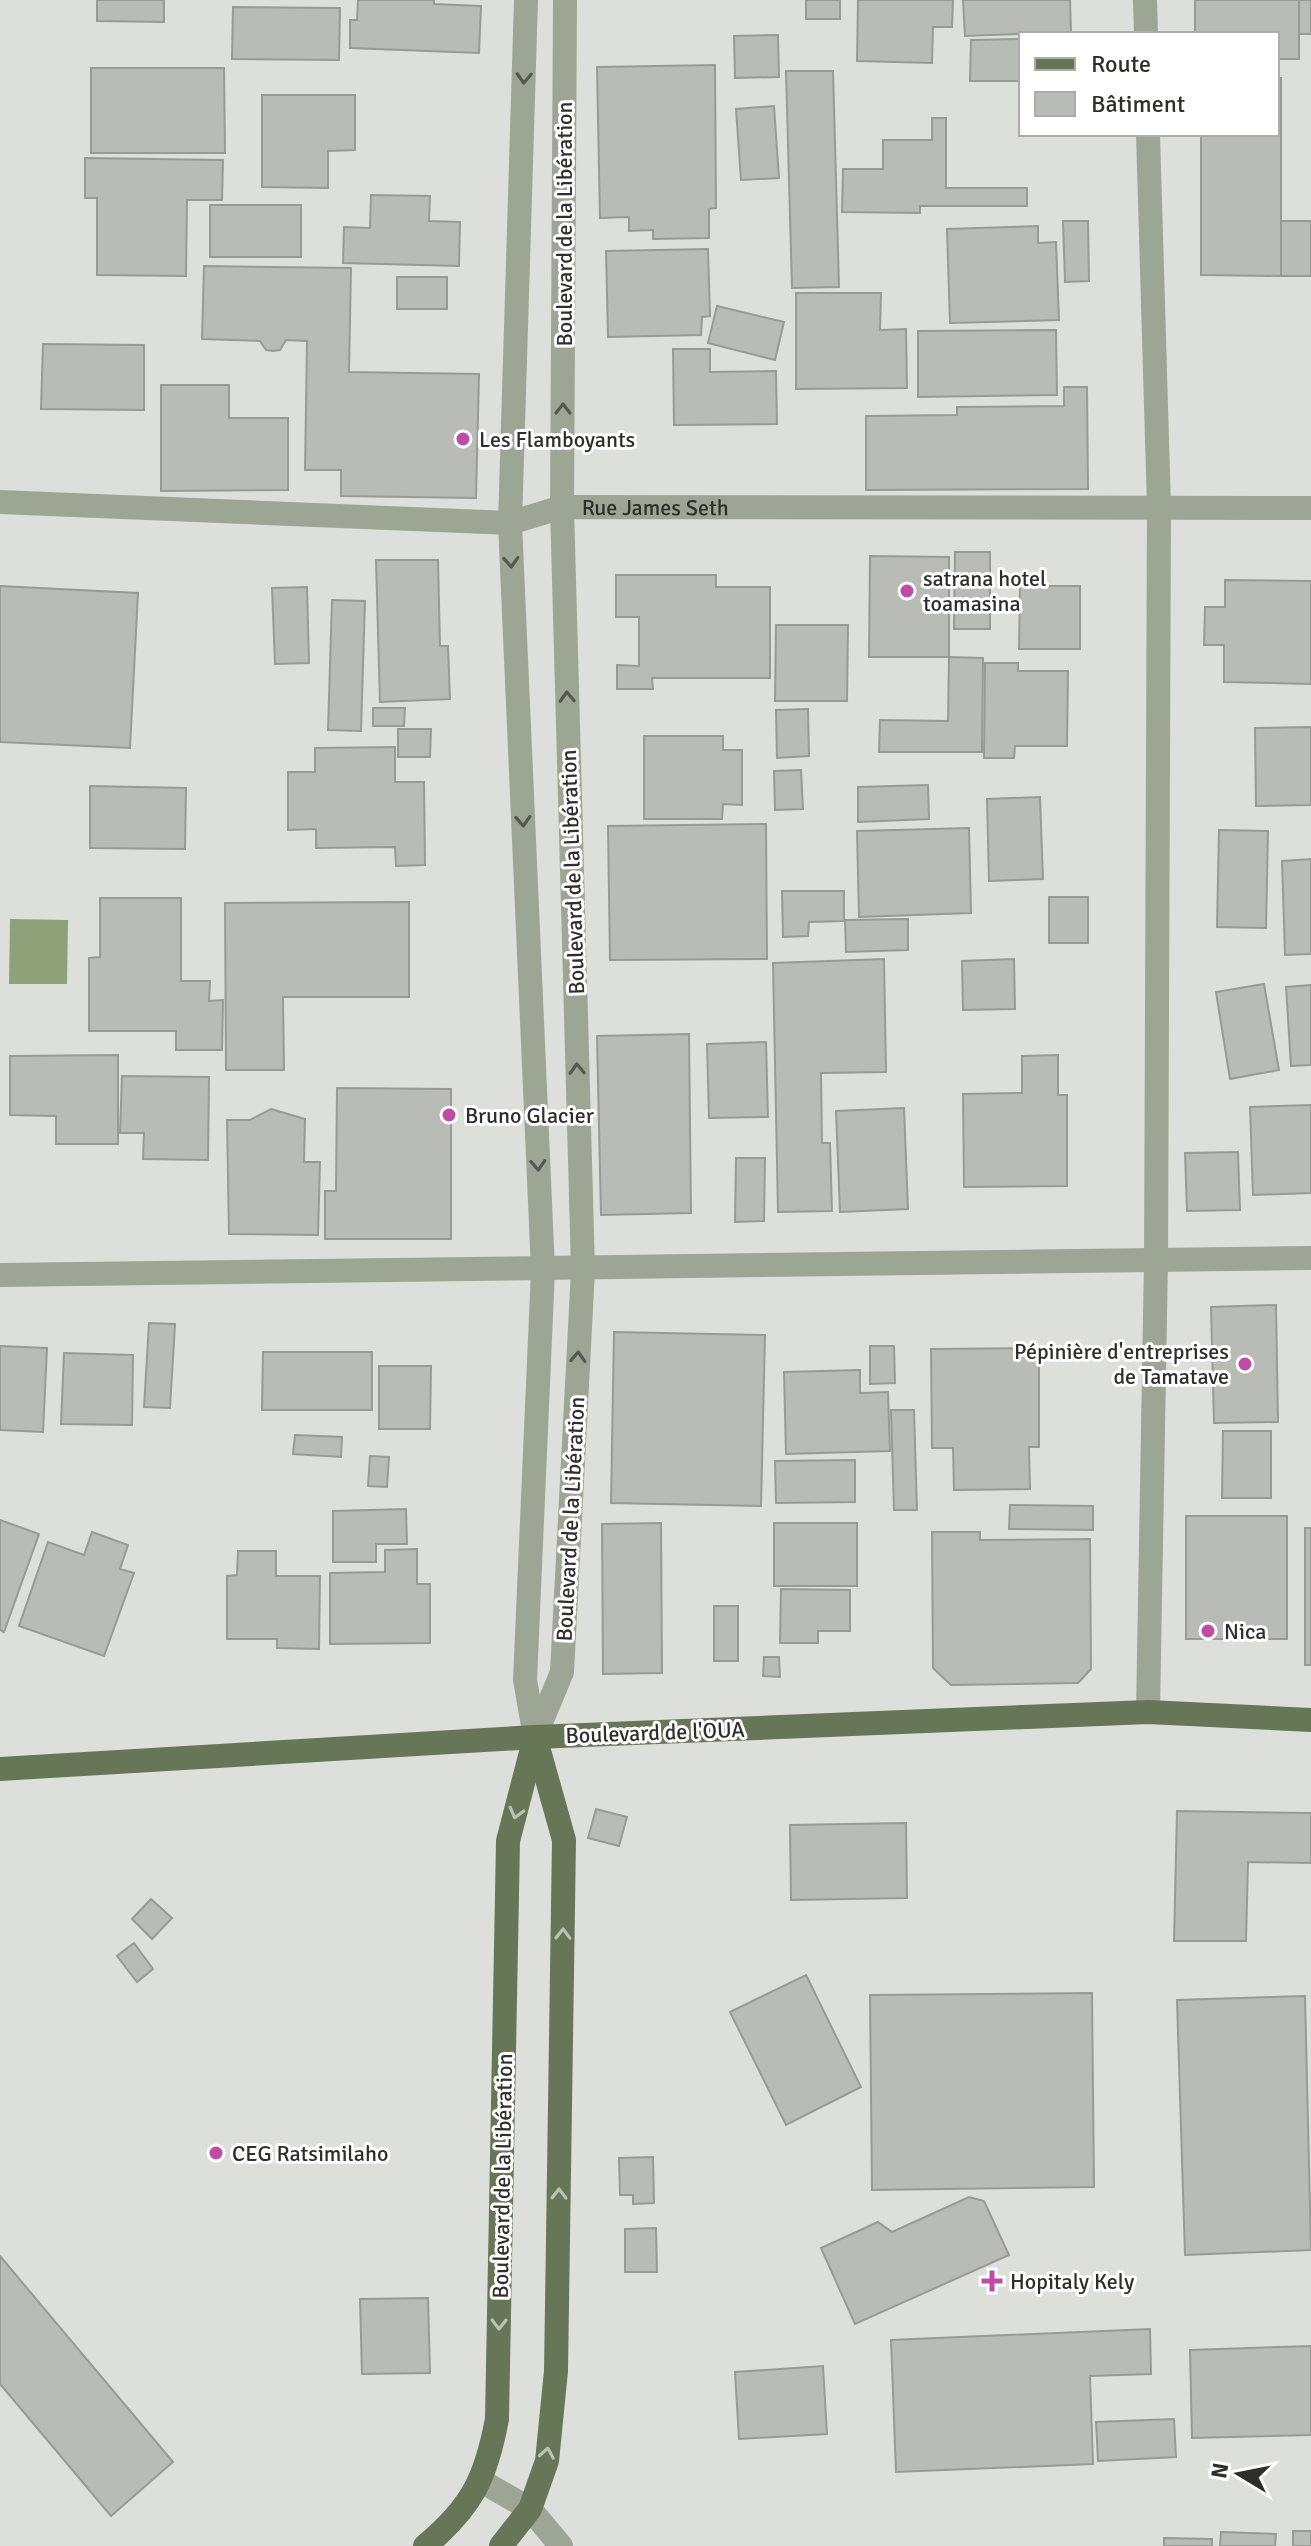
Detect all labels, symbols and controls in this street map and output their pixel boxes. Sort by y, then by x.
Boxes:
legend [1019,32,1279,136]
text: Route [1091,49,1151,79]
one-way arrow [515,72,532,85]
text: Bâtiment [1091,89,1185,119]
street label: Boulevard de la Libération [551,101,578,347]
one-way arrow [554,402,572,415]
place label: Les Flamboyants [479,426,635,453]
marker: Les Flamboyants [454,430,472,448]
street label: Rue James Seth [582,494,729,521]
one-way arrow [503,556,520,569]
place label: satrana hotel toamasina [923,565,1047,617]
marker: satrana hotel toamasina [898,582,916,600]
one-way arrow [559,690,576,703]
street label: Boulevard de la Libération [555,749,590,995]
one-way arrow [514,815,531,828]
one-way arrow [569,1062,586,1075]
place label: Bruno Glacier [465,1102,594,1129]
marker: Bruno Glacier [440,1106,458,1124]
one-way arrow [530,1159,547,1172]
place label: Pépinière d'entreprises de Tamatave [1014,1338,1229,1390]
one-way arrow [570,1350,587,1363]
marker: Pépinière d'entreprises de Tamatave [1236,1355,1254,1373]
street label: Boulevard de la Libération [551,1396,590,1642]
place label: Nica [1224,1618,1266,1645]
marker: Nica [1199,1622,1217,1640]
street label: Boulevard de l'OUA [565,1716,746,1749]
one-way arrow [508,1805,525,1819]
one-way arrow [554,1927,571,1940]
street label: Boulevard de la Libération [487,2053,518,2299]
place label: CEG Ratsimilaho [232,2140,388,2167]
marker: CEG Ratsimilaho [207,2144,225,2162]
one-way arrow [550,2187,567,2200]
place label: Hopitaly Kely [1010,2268,1135,2295]
marker: Hopitaly Kely [981,2270,1003,2292]
one-way arrow [490,2318,507,2331]
north arrow [1199,2434,1279,2514]
one-way arrow [538,2446,555,2460]
text: N [1205,2461,1234,2480]

